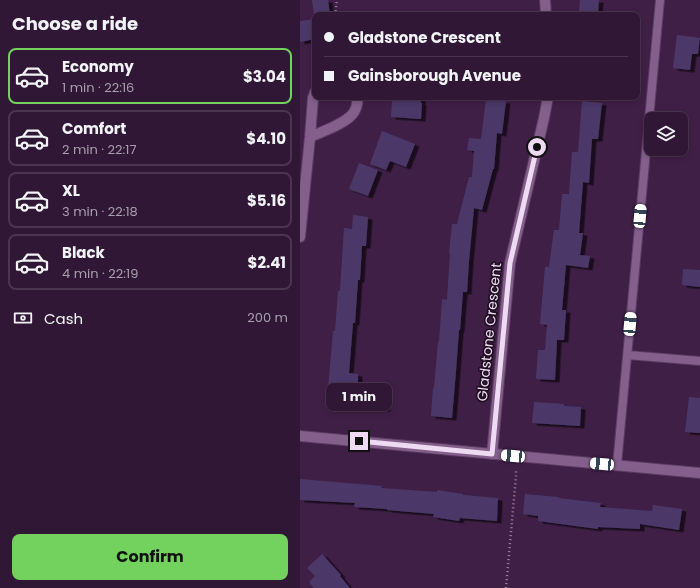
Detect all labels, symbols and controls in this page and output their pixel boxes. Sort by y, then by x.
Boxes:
text: Choose a ride [12,11,138,36]
text: Gladstone Crescent [348,27,501,48]
text: Economy [62,56,134,77]
icon: car [14,58,50,94]
text: Gainsborough Avenue [348,65,521,86]
text: $3.04 [243,66,286,87]
text: 1 min · 22:16 [62,78,134,97]
map controls [644,112,688,156]
button: layers [644,112,688,156]
text: Comfort [62,118,126,139]
icon: car [14,120,50,156]
text: $4.10 [246,128,286,149]
route start [528,138,546,156]
text: 2 min · 22:17 [62,140,137,159]
text: XL [62,180,80,201]
icon: car [14,182,50,218]
text: $5.16 [247,190,286,211]
text: 3 min · 22:18 [62,202,138,221]
car [633,204,647,228]
text: Black [62,242,105,263]
icon: car [14,244,50,280]
text: $2.41 [248,252,286,273]
street label: Gladstone Crescent [472,262,506,402]
text: 4 min · 22:19 [62,264,138,283]
icon: cash [12,307,34,329]
text: Cash [44,308,83,329]
text: 200 m [247,308,288,327]
car [623,312,637,336]
callout: 1 min [326,383,392,411]
text: 1 min [342,387,376,406]
route end [350,432,368,450]
car [501,449,525,463]
car [590,457,614,471]
button: Confirm [12,534,288,580]

